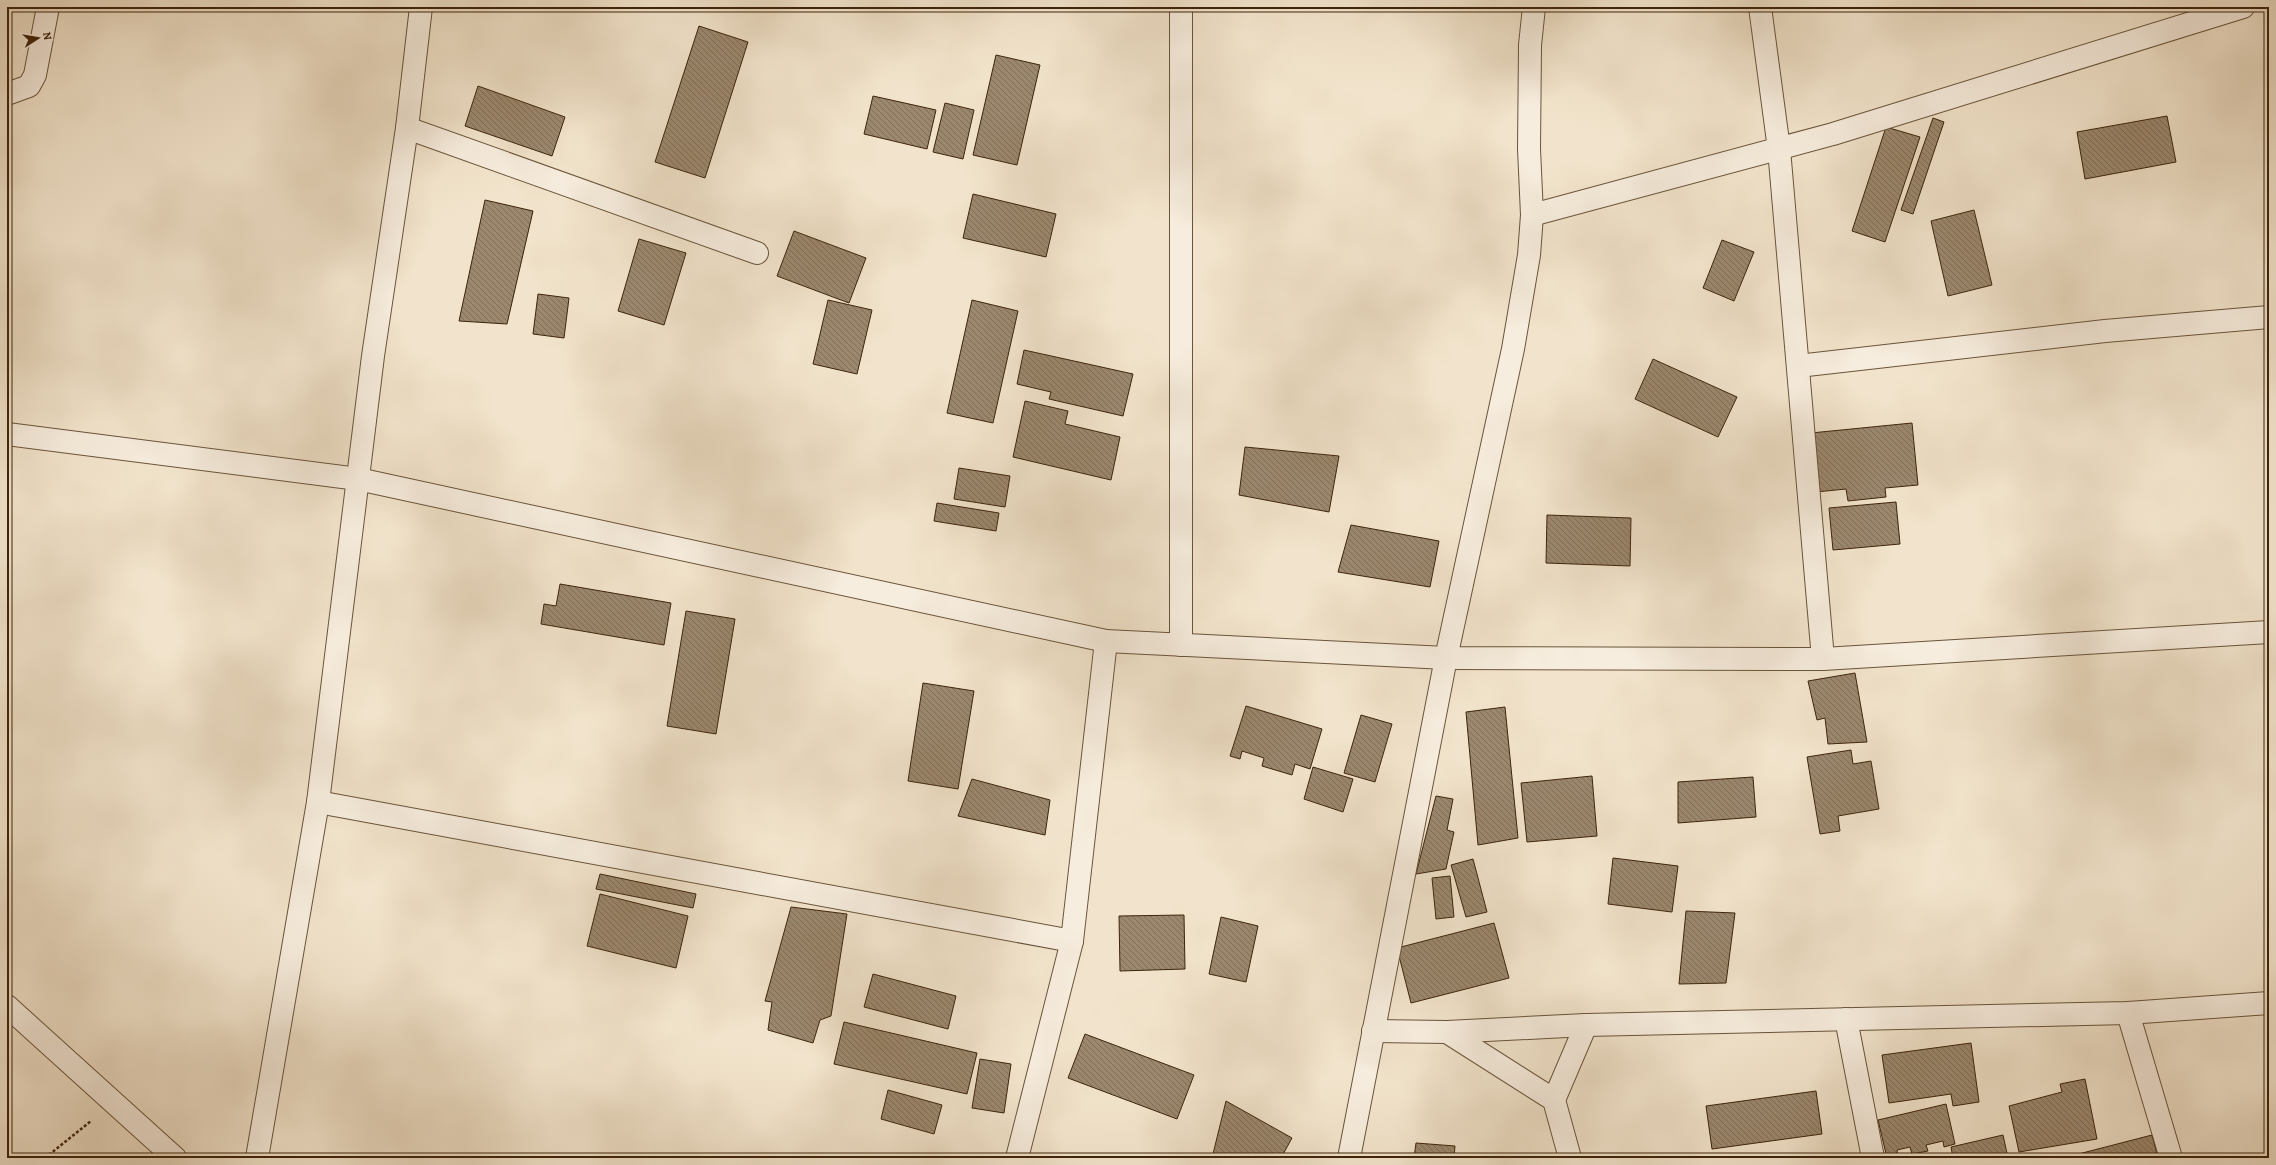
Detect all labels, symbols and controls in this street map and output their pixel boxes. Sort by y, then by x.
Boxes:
north arrow [18,18,58,58]
text: N [39,31,55,42]

